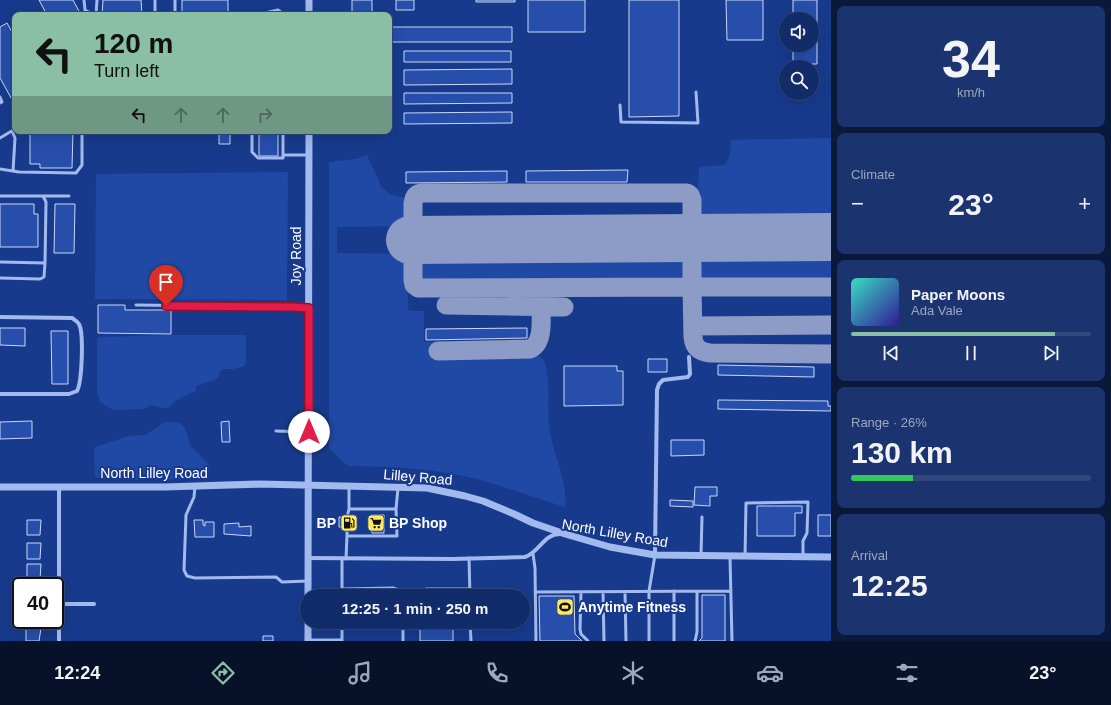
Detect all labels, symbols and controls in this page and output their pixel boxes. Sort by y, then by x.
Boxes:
map controls [779,12,819,100]
button: sound [779,12,819,52]
icon: left [28,28,80,80]
text: 120 m [94,28,173,59]
text: 34 [942,30,1000,88]
button: search [779,60,819,100]
text: Turn left [94,61,159,81]
text: km/h [957,85,985,100]
icon: left [128,104,150,126]
icon: ahead [170,104,192,126]
icon: ahead [212,104,234,126]
icon: right [254,104,276,126]
text: Climate [851,167,895,182]
text: 23° [948,188,994,221]
text: − [851,191,864,216]
text: + [1078,191,1091,216]
street label: Joy Road [288,226,304,286]
pin [149,265,183,306]
icon: arrive [155,271,177,293]
text: Paper Moons [911,286,1005,303]
text: Ada Vale [911,303,963,318]
icon: previous [880,342,902,364]
icon: pause [960,342,982,364]
icon: next [1040,342,1062,364]
position arrow [288,411,330,453]
text: Range · 26% [851,415,927,430]
text: 130 km [851,436,953,469]
street label: North Lilley Road [100,465,208,481]
street label: Lilley Road [383,466,453,488]
fuel station icon: BP [339,513,359,533]
supermarket icon: BP Shop [366,513,386,533]
place label: BP [317,515,336,531]
place label: BP Shop [389,515,447,531]
street label: North Lilley Road [561,516,669,550]
text: Arrival [851,548,888,563]
text: 12:25 [851,569,928,602]
speed limit sign: 40 [12,577,64,629]
sports icon: Anytime Fitness [555,597,575,617]
place label: Anytime Fitness [578,599,686,615]
text: 12:25 · 1 min · 250 m [342,600,488,617]
icon: directions [209,659,237,687]
icon: music [346,659,374,687]
icon: phone [483,659,511,687]
icon: climate [619,659,647,687]
icon: car [756,659,784,687]
icon: filters [893,659,921,687]
text: 12:24 [54,663,100,683]
text: 23° [1029,663,1057,683]

